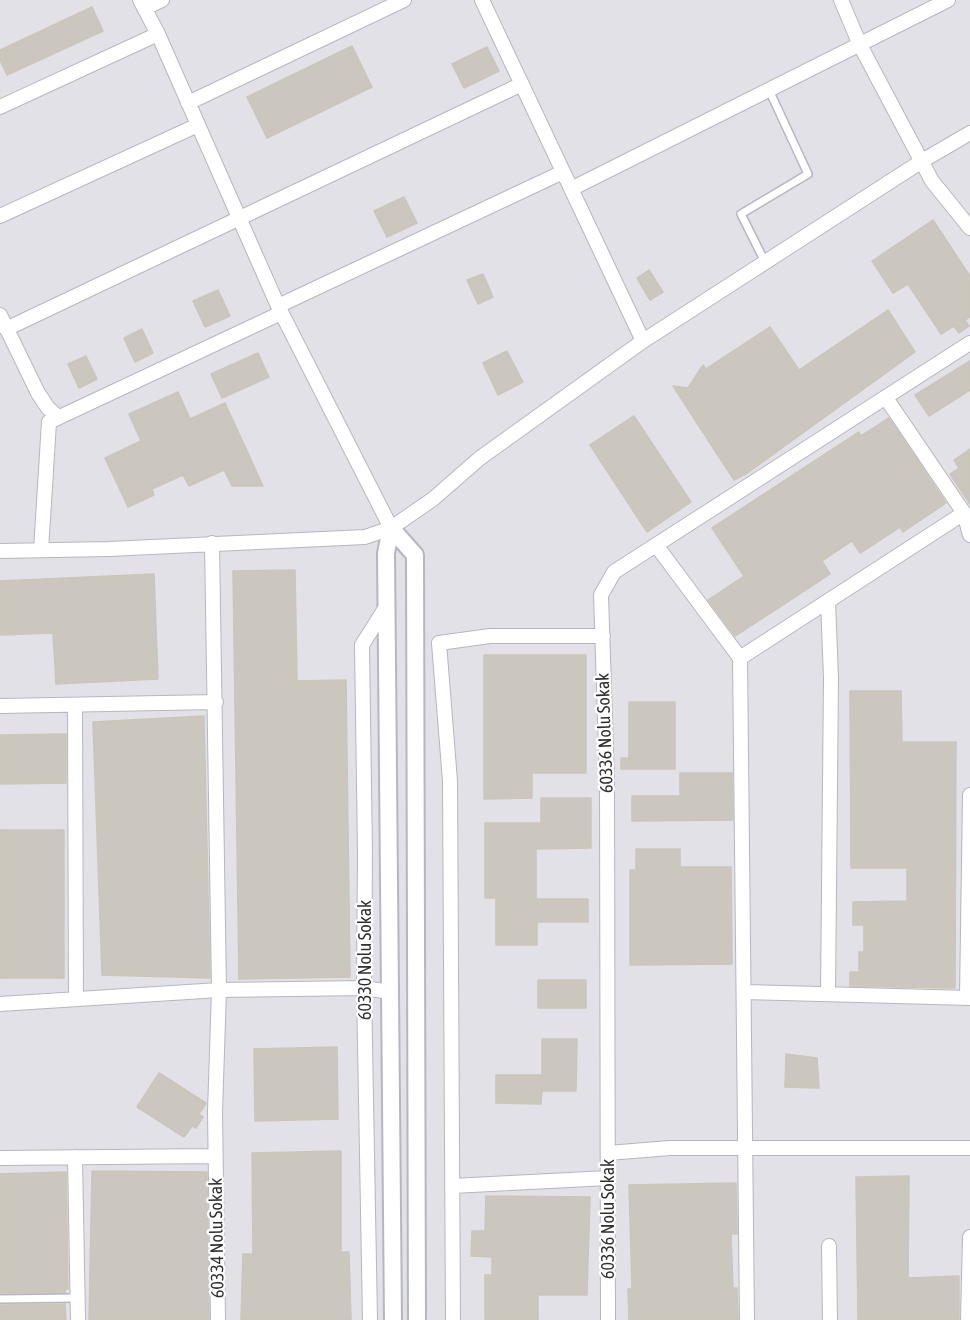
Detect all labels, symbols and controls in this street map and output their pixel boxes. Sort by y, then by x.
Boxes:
street label: 60336 Nolu Sokak [592,673,618,793]
street label: 60330 Nolu Sokak [354,900,376,1020]
street label: 60336 Nolu Sokak [597,1159,619,1279]
street label: 60334 Nolu Sokak [205,1178,229,1298]

